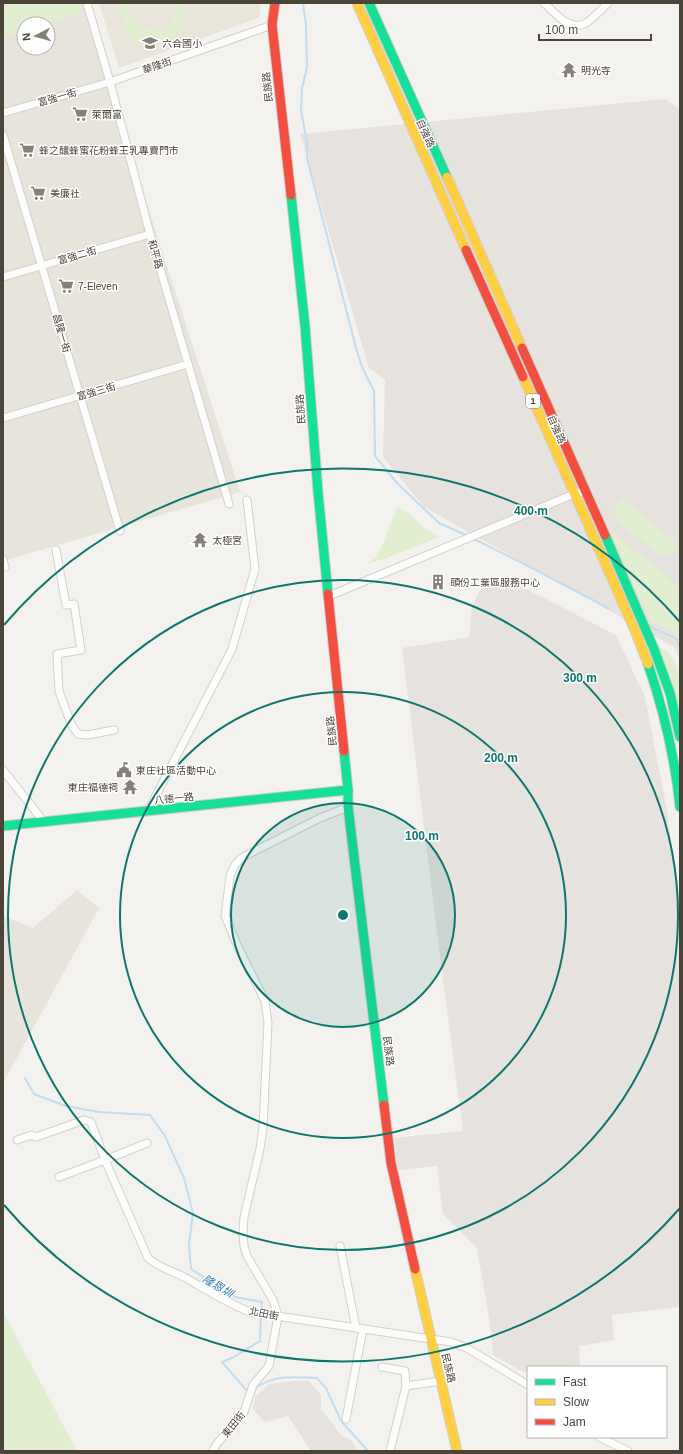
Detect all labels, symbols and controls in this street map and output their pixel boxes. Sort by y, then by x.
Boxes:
north arrow [16,16,56,56]
scale bar [539,16,651,42]
text: 100 m [545,23,578,37]
text: N [20,32,32,42]
school or university icon: 六合國小 [141,34,159,52]
place label: 六合國小 [162,38,202,49]
street label: 華隆街 [141,55,173,76]
temple icon: 明光寺 [560,61,578,79]
place label: 明光寺 [581,65,611,76]
street label: 民族路 [260,71,275,102]
street label: 富強一街 [36,87,78,108]
supermarket icon: 萊爾富 [71,105,89,123]
place label: 萊爾富 [92,109,122,120]
street label: 自強路 [414,117,437,149]
supermarket icon: 蜂之釀蜂蜜花粉蜂王乳專賣門市 [18,141,36,159]
place label: 蜂之釀蜂蜜花粉蜂王乳專賣門市 [39,145,179,156]
supermarket icon: 美廉社 [29,184,47,202]
place label: 美廉社 [50,188,80,199]
street label: 和平路 [146,238,165,270]
street label: 富強二街 [56,245,98,266]
supermarket icon: 7-Eleven [57,277,75,295]
place label: 7-Eleven [78,281,117,292]
street label: 昌隆一街 [51,312,72,354]
street label: 富強三街 [75,381,117,402]
street label: 民族路 [294,394,307,424]
road number: 1 [526,394,540,408]
street label: 自強路 [545,413,568,445]
text: 400 m [514,504,548,518]
temple icon: 太極宮 [191,531,209,549]
place label: 太極宮 [212,535,242,546]
building icon: 頭份工業區服務中心 [429,573,447,591]
place label: 頭份工業區服務中心 [450,577,540,588]
text: 300 m [563,671,597,685]
street label: 民族路 [324,715,339,746]
text: 200 m [484,751,518,765]
public building icon: 東庄社區活動中心 [115,761,133,779]
place label: 東庄社區活動中心 [136,765,216,776]
temple icon: 東庄福德祠 [121,778,139,796]
place label: 東庄福德祠 [68,782,118,793]
street label: 八德一路 [154,791,195,806]
text: 100 m [405,829,439,843]
centre of rings [336,908,350,922]
street label: 民族路 [381,1036,396,1067]
water label: 隆恩圳 [201,1272,237,1301]
street label: 北田街 [248,1305,280,1322]
street label: 民族路 [440,1352,457,1384]
legend [527,1366,667,1438]
text: Fast [563,1375,587,1389]
text: Slow [563,1395,589,1409]
street label: 東田街 [220,1409,247,1439]
text: Jam [563,1415,586,1429]

